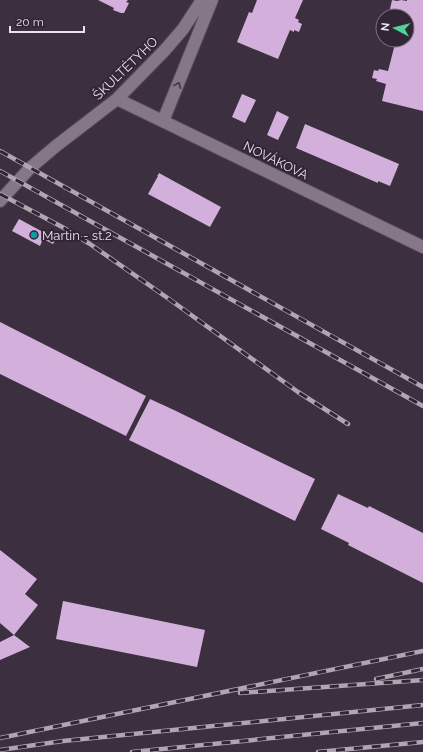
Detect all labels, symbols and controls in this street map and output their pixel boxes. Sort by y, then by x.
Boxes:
scale bar [10,8,84,34]
north arrow [375,8,415,48]
text: 20 m [16,15,44,29]
text: N [379,22,393,32]
street label: ŠKULTÉTYHO [89,33,161,103]
one-way arrow [174,82,182,89]
street label: NOVÁKOVA [241,138,311,183]
place label: Martin - st.2 [42,228,112,243]
marker: Martin - st.2 [29,230,39,240]

